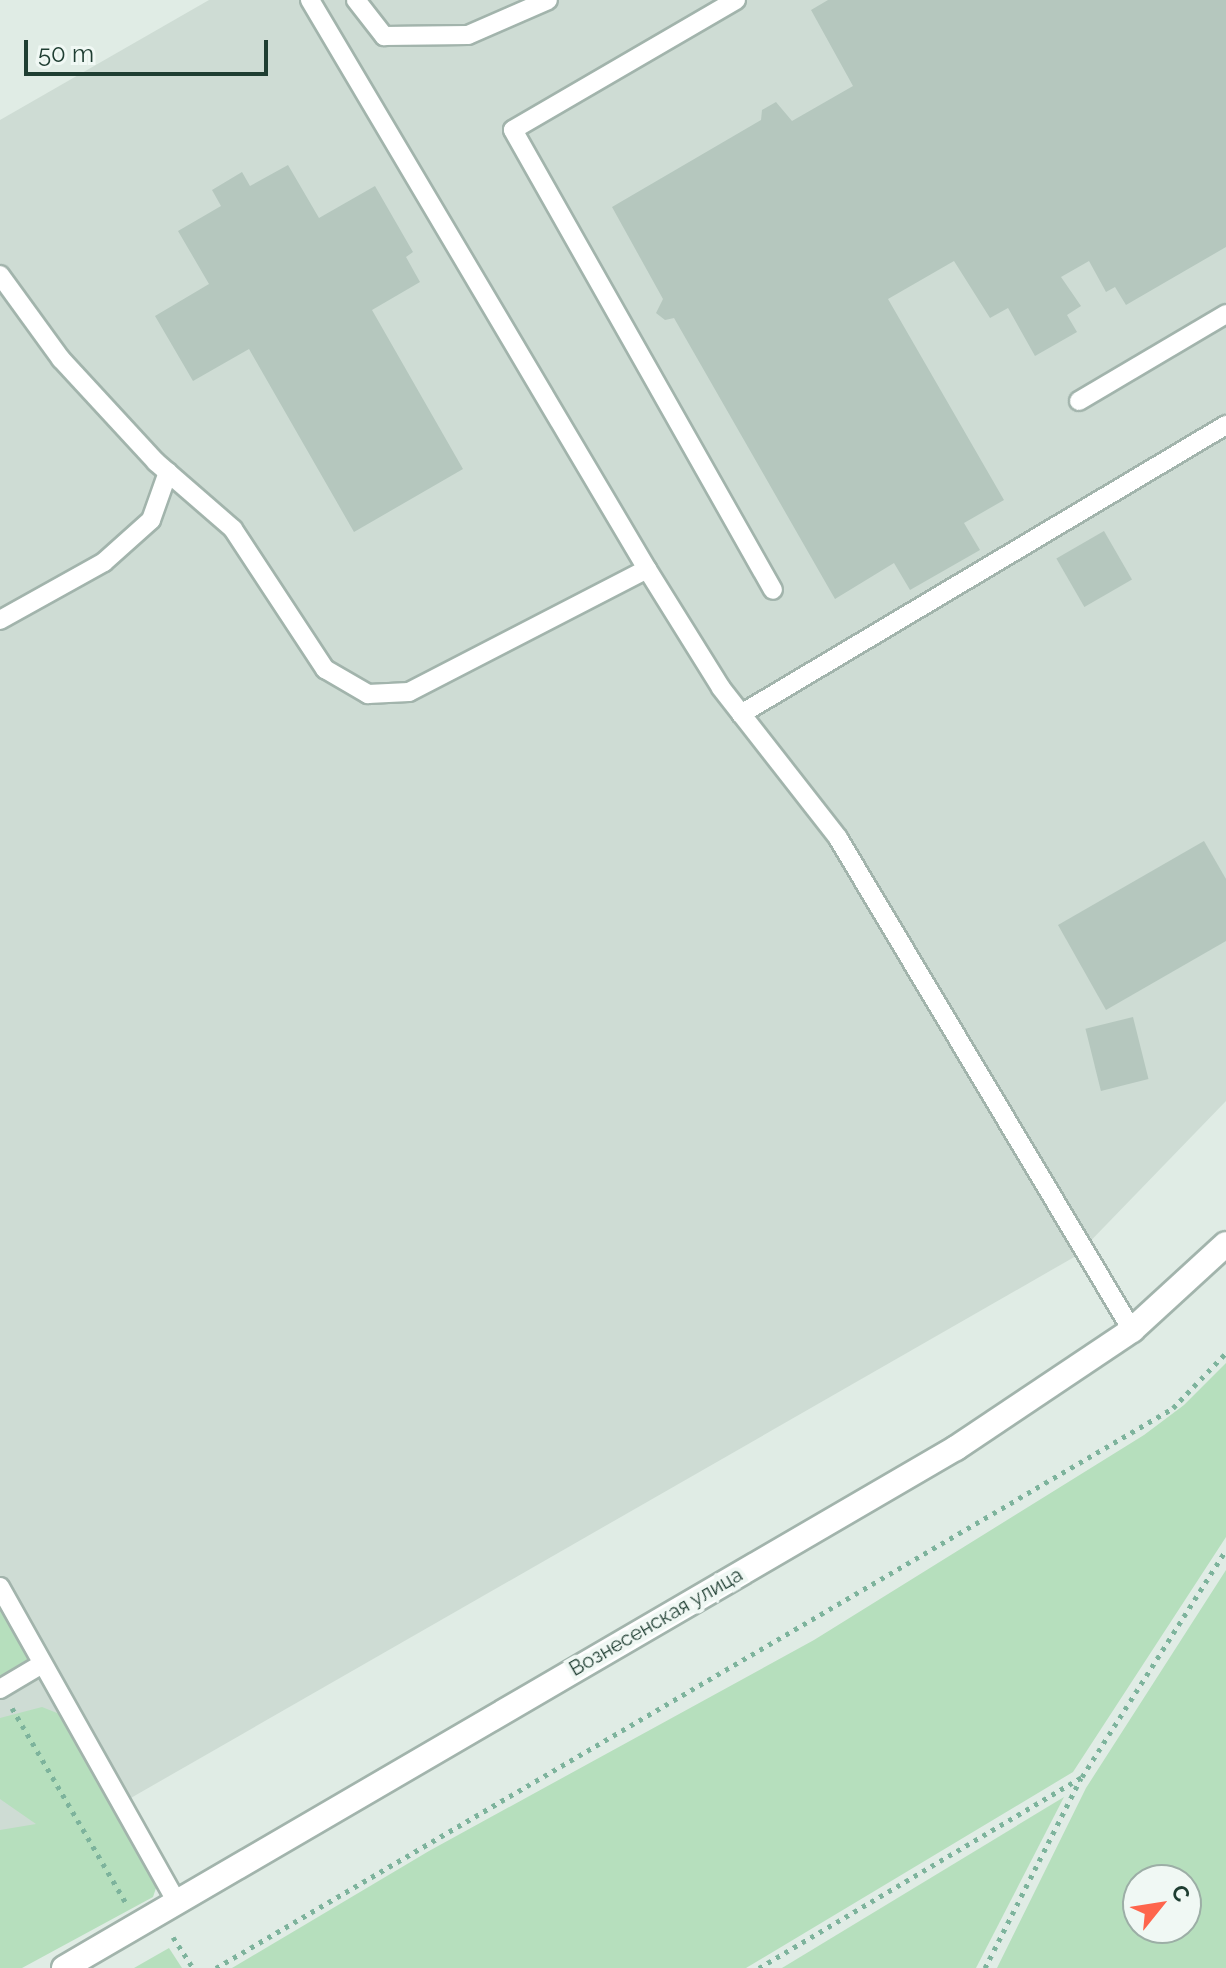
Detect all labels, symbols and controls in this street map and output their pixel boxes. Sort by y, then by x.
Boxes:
scale bar [28,24,272,74]
text: 50 m [38,39,94,68]
street label: Вознесенская улица [565,1563,747,1681]
north arrow [1122,1864,1202,1944]
text: С [1166,1880,1196,1906]

